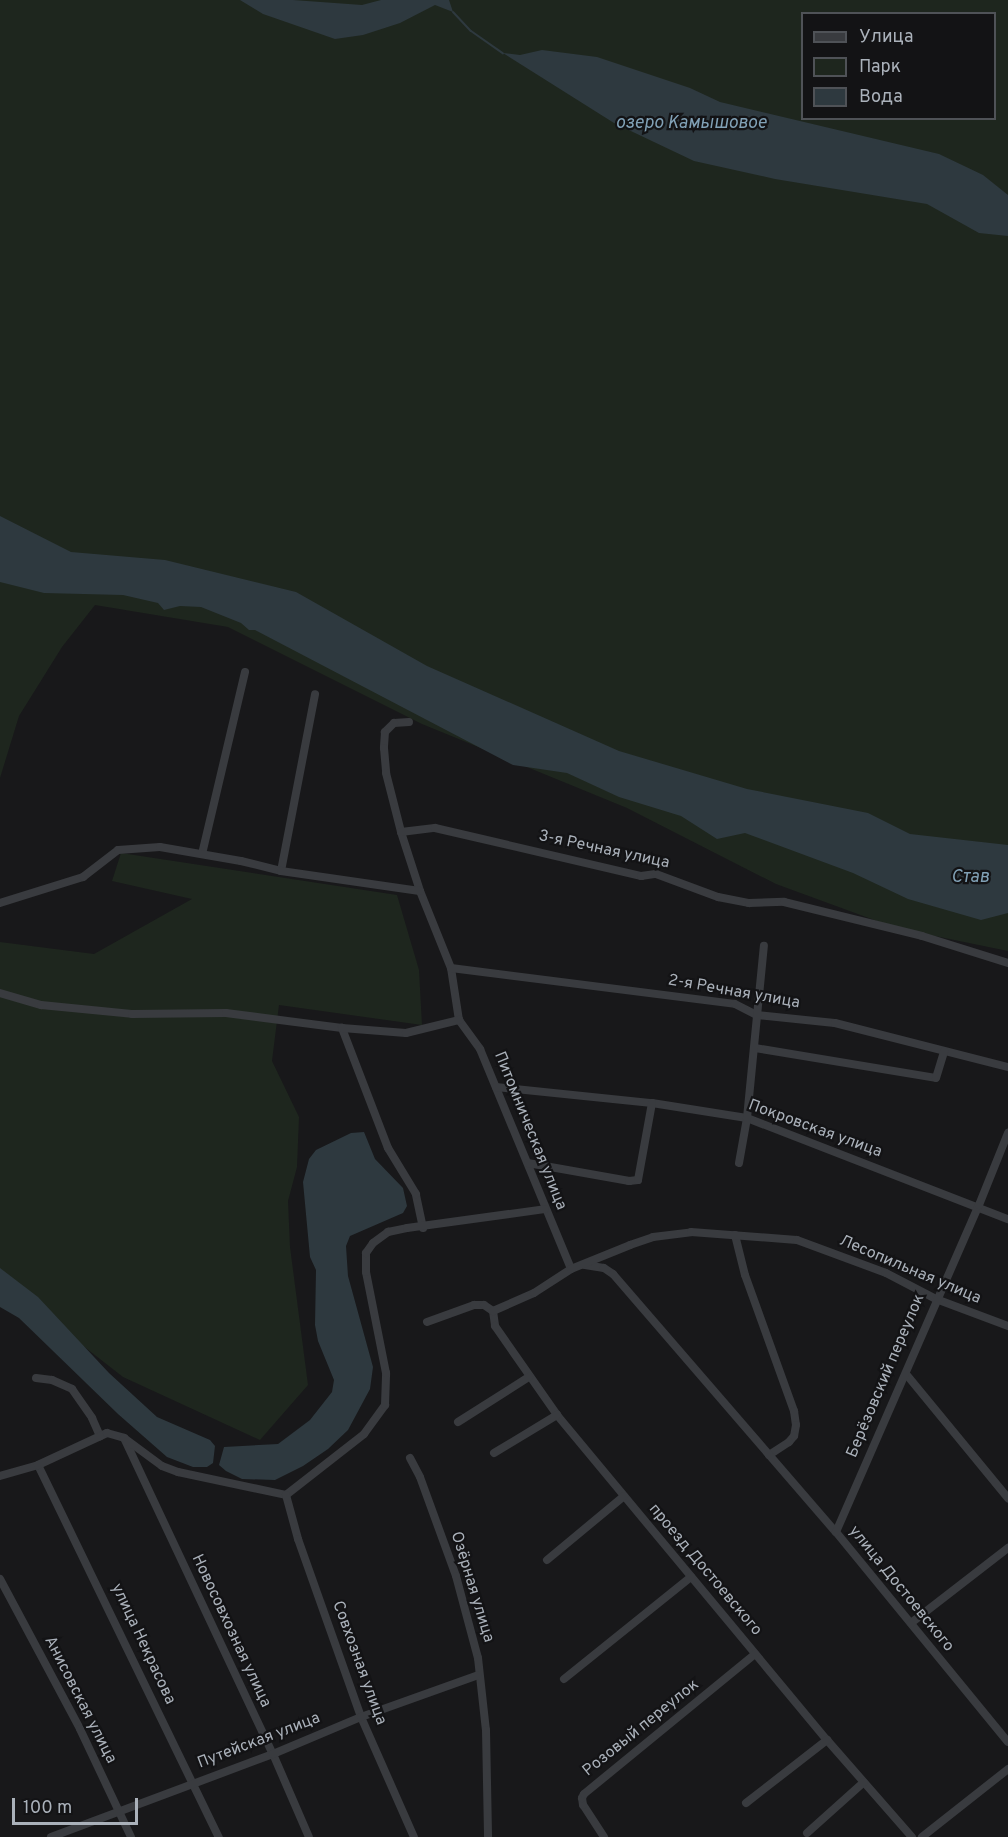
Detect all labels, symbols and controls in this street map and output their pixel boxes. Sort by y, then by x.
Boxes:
legend [801,12,996,120]
text: Улица [859,26,913,49]
text: Парк [859,56,901,79]
text: Вода [859,86,903,109]
water label: озеро Камышовое [615,113,767,135]
street label: 3-я Речная улица [537,827,671,873]
water label: Став [951,867,989,889]
street label: 2-я Речная улица [667,971,801,1013]
street label: Питомническая улица [489,1049,571,1213]
street label: Покровская улица [746,1096,884,1162]
street label: Лесопильная улица [836,1231,984,1309]
street label: Берёзовский переулок [843,1291,929,1461]
street label: проезд Достоевского [644,1500,766,1640]
street label: улица Достоевского [844,1522,958,1656]
street label: Озёрная улица [446,1529,498,1645]
street label: Новосовхозная улица [187,1551,275,1711]
street label: улица Некрасова [107,1581,179,1707]
street label: Совхозная улица [328,1598,390,1728]
street label: Анисовская улица [40,1633,120,1767]
street label: Розовый переулок [579,1675,703,1781]
street label: Путейская улица [195,1709,323,1773]
scale bar [15,1786,141,1824]
text: 100 m [23,1797,72,1820]

